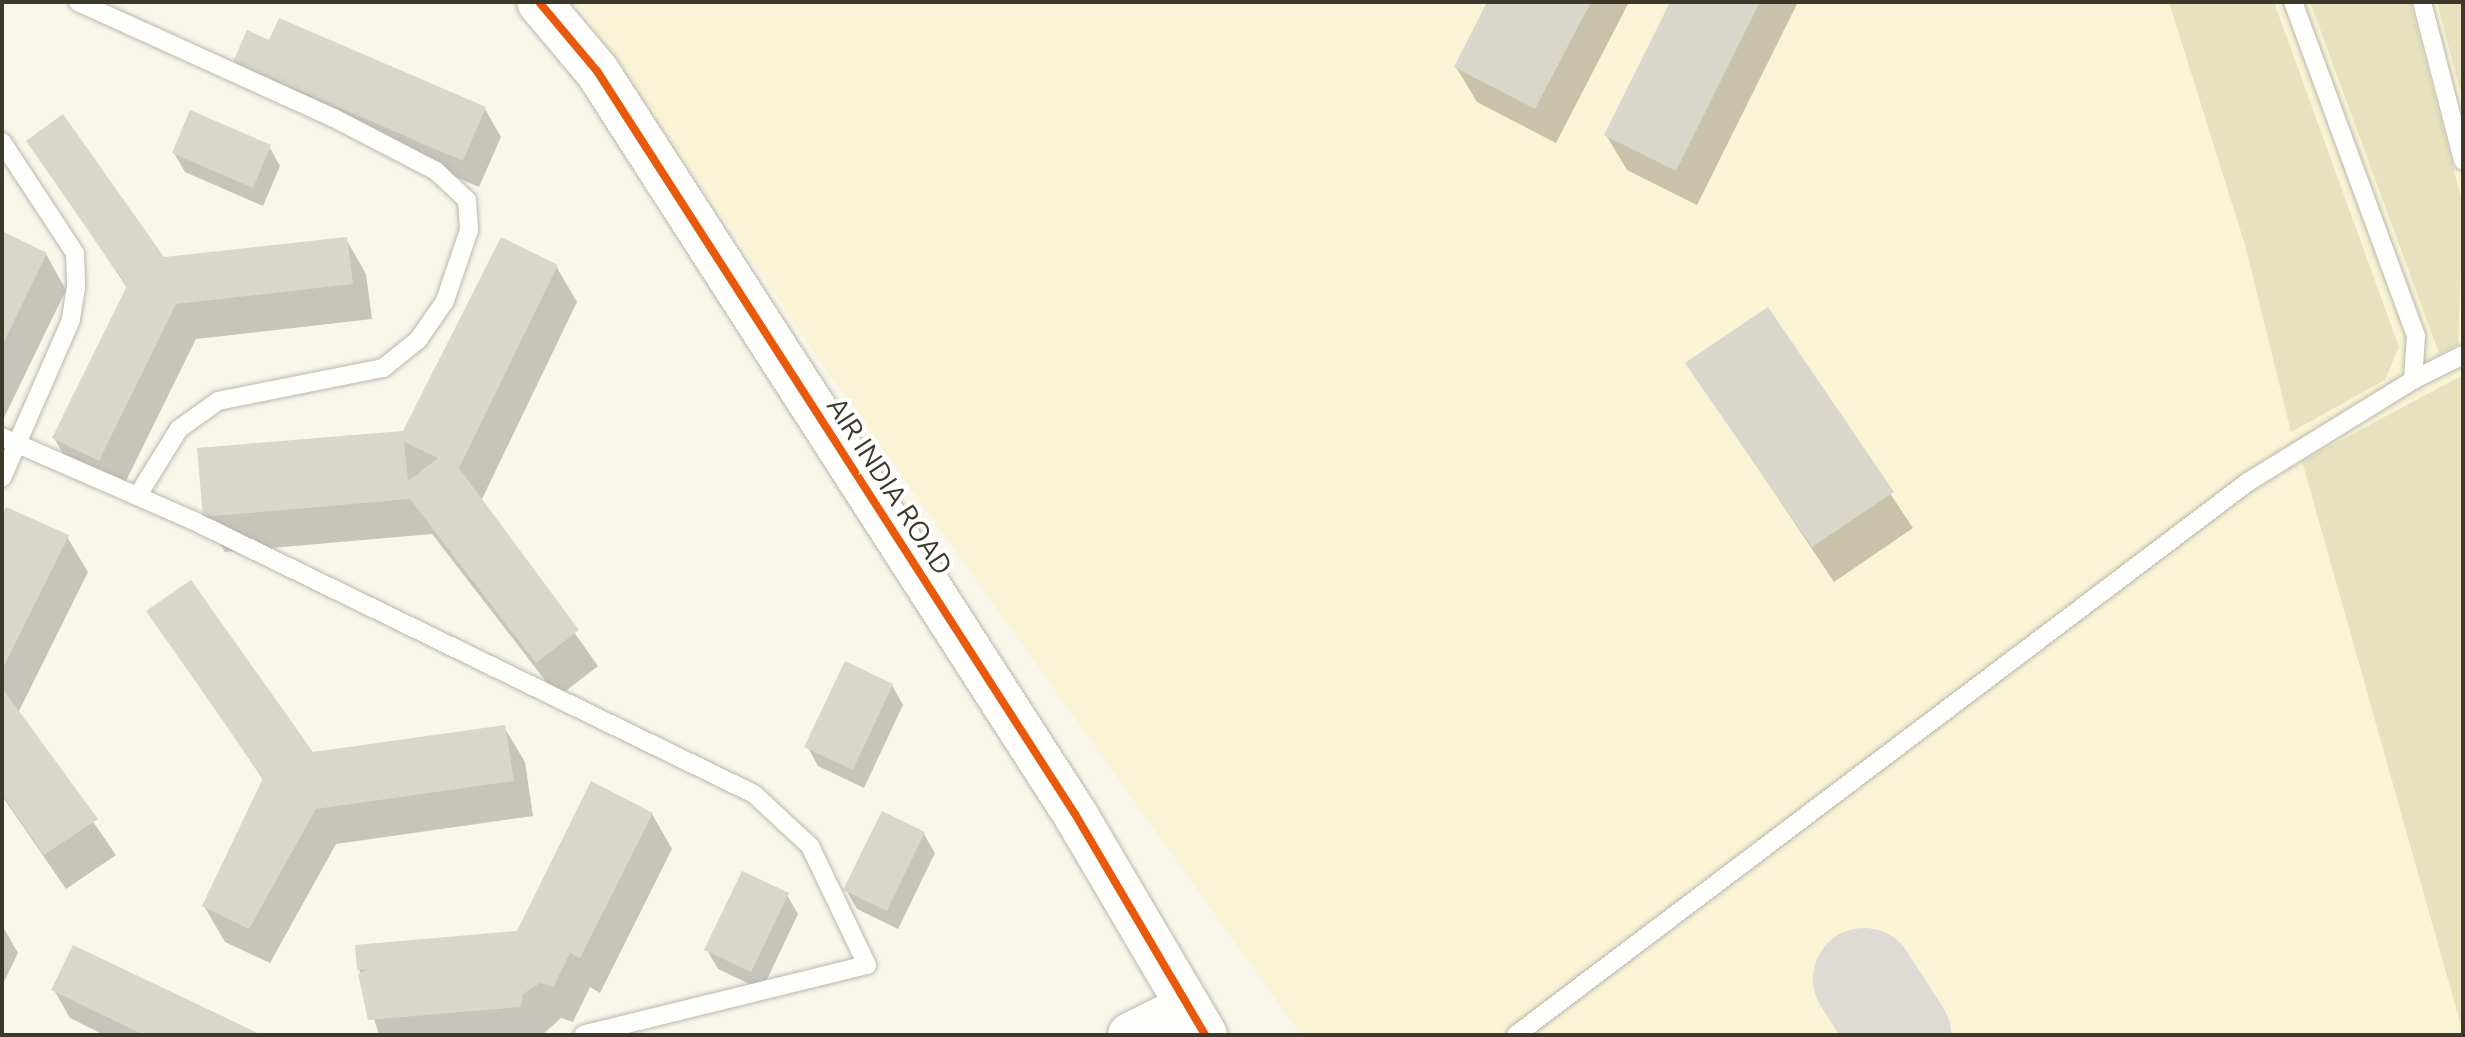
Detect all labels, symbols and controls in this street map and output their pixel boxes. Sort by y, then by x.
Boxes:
street label: AIR INDIA ROAD [820,391,960,581]

